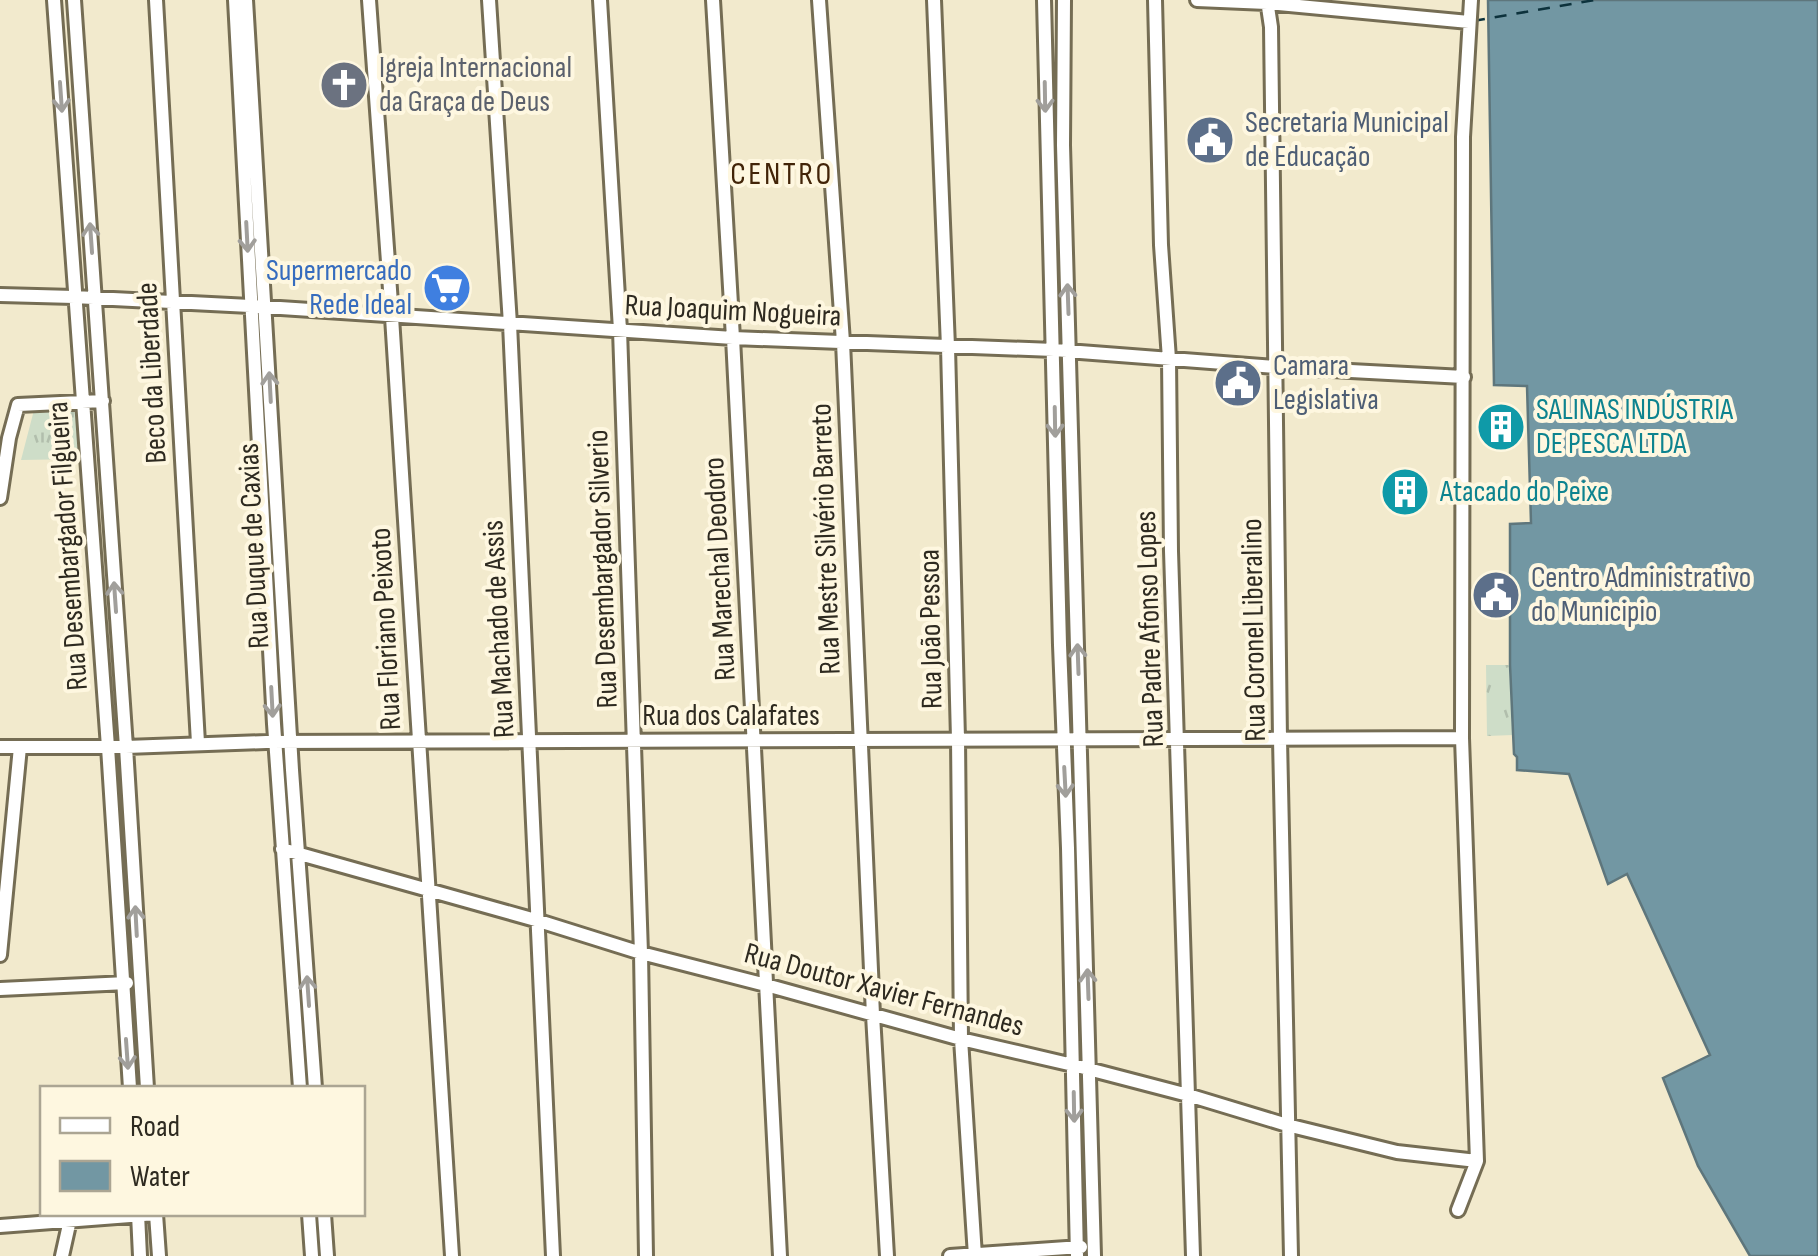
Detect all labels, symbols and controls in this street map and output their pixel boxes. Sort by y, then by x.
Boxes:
place label: Igreja Internacional da Graça de Deus [379,50,572,120]
church icon: Igreja Internacional da Graça de Deus [318,59,370,111]
one-way arrow [1036,80,1054,113]
one-way arrow [51,81,70,113]
place label: Secretaria Municipal de Educação [1245,105,1449,175]
public building icon: Secretaria Municipal de Educação [1184,114,1236,166]
district label: CENTRO [730,155,834,194]
one-way arrow [237,221,256,253]
one-way arrow [81,222,100,254]
place label: Supermercado Rede Ideal [266,253,412,323]
supermarket icon: Supermercado Rede Ideal [421,262,473,314]
street label: Beco da Liberdade [129,282,175,464]
one-way arrow [1058,283,1077,315]
street label: Rua Joaquim Nogueira [624,287,842,335]
place label: Camara Legislativa [1273,348,1379,418]
public building icon: Camara Legislativa [1212,357,1264,409]
one-way arrow [260,372,279,404]
place label: SALINAS INDÚSTRIA DE PESCA LTDA [1536,392,1733,462]
street label: Rua Desembargador Filgueira [40,400,96,692]
building icon: SALINAS INDÚSTRIA DE PESCA LTDA [1475,401,1527,453]
street label: Rua Mestre Silvério Barreto [803,403,849,675]
one-way arrow [1046,406,1064,438]
street label: Rua Desembargador Silverio [580,429,626,709]
street label: Rua Duque de Caxias [231,442,277,650]
street label: Rua Marechal Deodoro [696,456,744,682]
building icon: Atacado do Peixe [1379,466,1431,518]
place label: Atacado do Peixe [1439,474,1609,510]
street label: Rua Padre Afonso Lopes [1128,510,1172,748]
street label: Rua Coronel Liberalino [1234,518,1274,742]
street label: Rua Machado de Assis [475,519,523,739]
street label: Rua Floriano Peixoto [363,527,409,731]
street label: Rua João Pessoa [912,549,950,709]
place label: Centro Administrativo do Municipio [1531,560,1751,630]
public building icon: Centro Administrativo do Municipio [1470,569,1522,621]
one-way arrow [106,582,125,614]
one-way arrow [1068,643,1087,675]
one-way arrow [263,685,282,717]
street label: Rua dos Calafates [642,698,820,734]
one-way arrow [1056,766,1075,798]
one-way arrow [126,906,145,938]
street label: Rua Doutor Xavier Fernandes [740,935,1028,1045]
one-way arrow [1078,968,1097,1000]
one-way arrow [298,976,317,1008]
one-way arrow [118,1037,137,1069]
legend [40,1086,365,1216]
one-way arrow [1064,1090,1084,1123]
text: Road [130,1109,180,1145]
text: Water [130,1159,190,1195]

